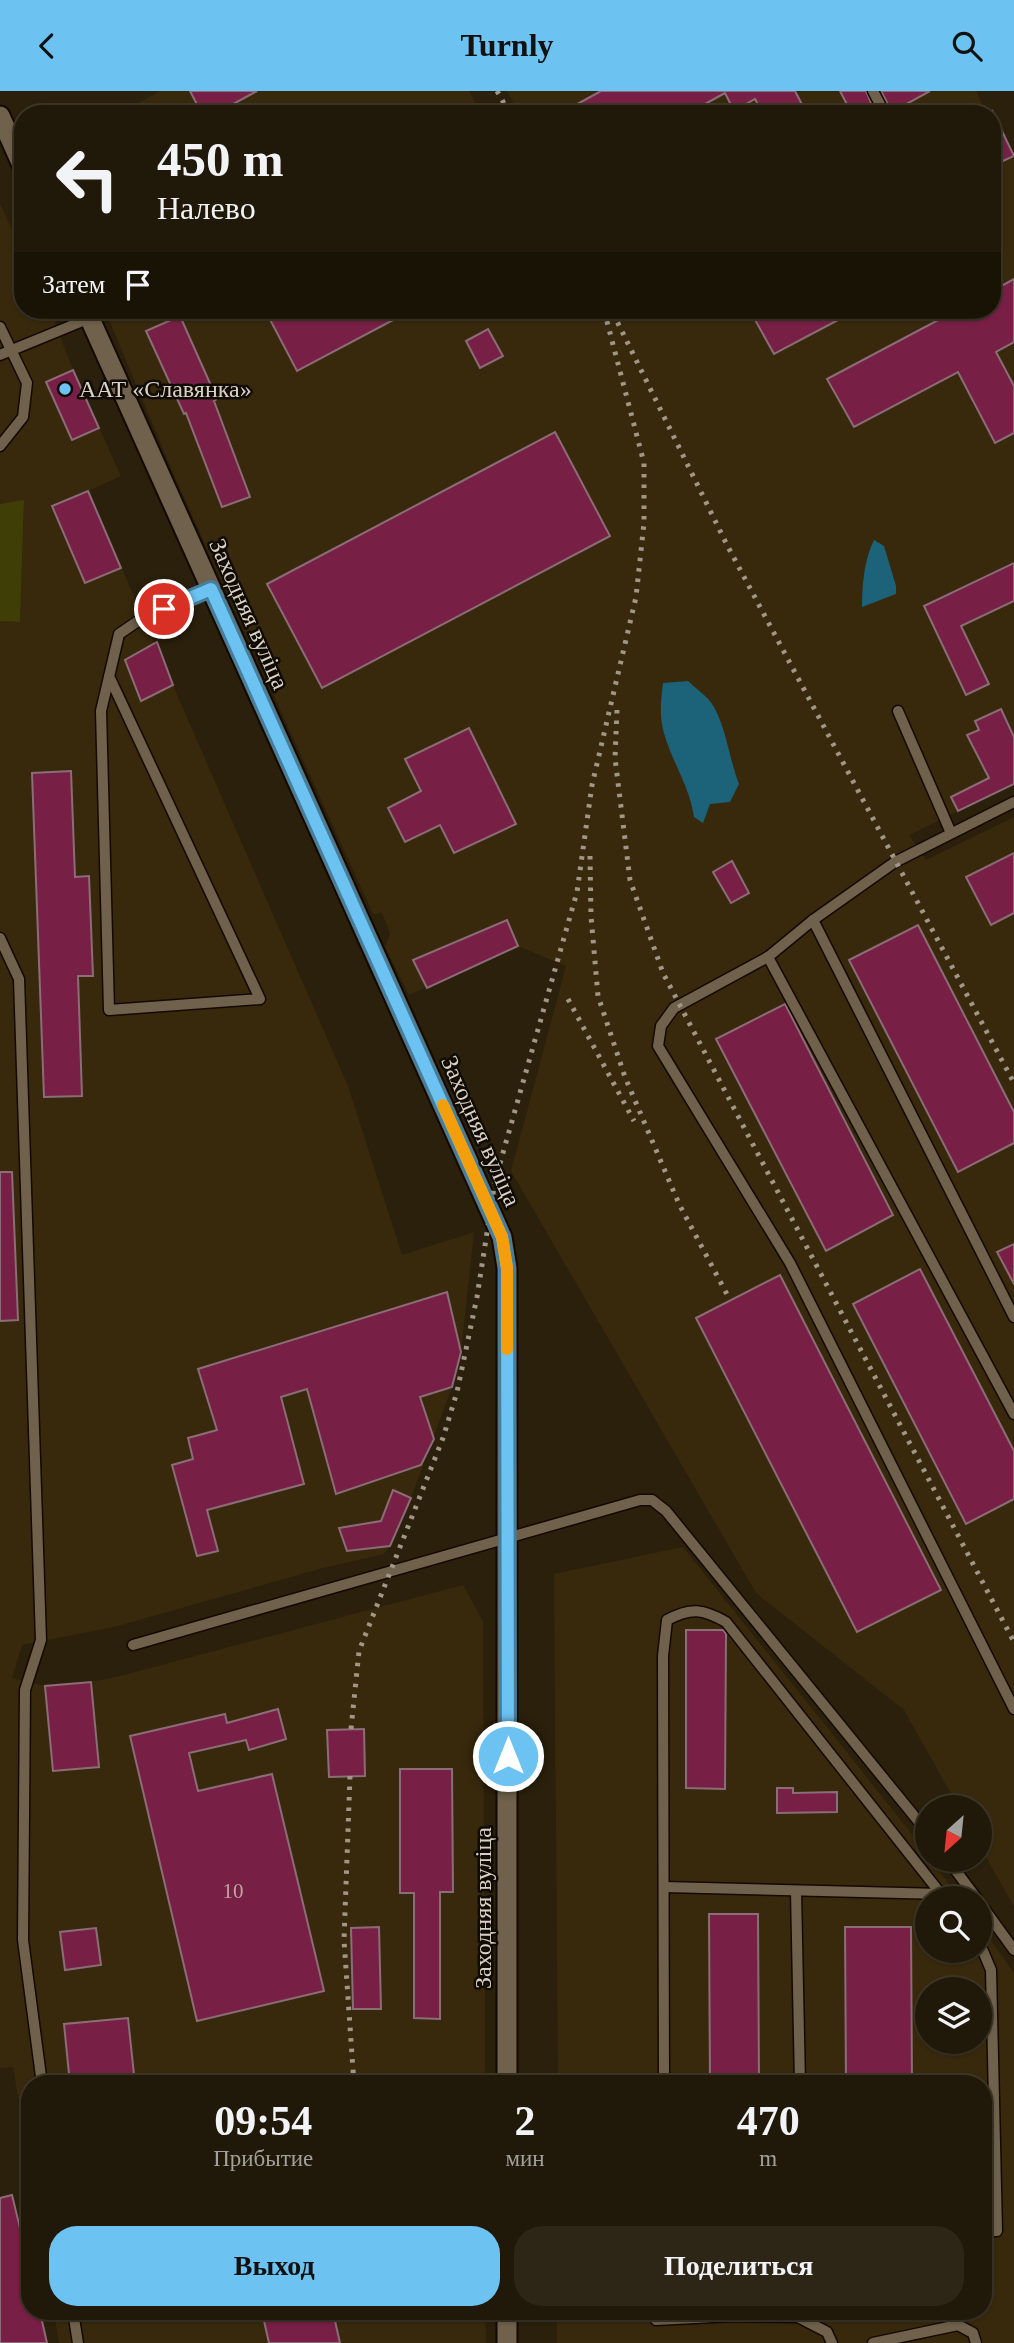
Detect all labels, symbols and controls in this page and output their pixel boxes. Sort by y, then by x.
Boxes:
icon: back [28,27,66,65]
text: Turnly [460,27,554,63]
icon: search [948,27,986,65]
text: 450 m [157,132,284,187]
icon: left [42,133,133,224]
text: Налево [157,190,256,226]
icon: arrive [119,266,157,304]
text: Затем [42,270,105,299]
place label: ААТ «Славянка» [79,376,252,402]
marker: ААТ «Славянка» [57,381,73,397]
street label: Заходняя вуліца [204,535,294,694]
pin [134,579,194,639]
icon: arrive [145,590,183,628]
street label: Заходняя вуліца [436,1052,526,1211]
position arrow [471,1719,545,1793]
north arrow [915,1795,992,1873]
map controls [915,1795,992,2054]
street label: Заходняя вуліца [470,1827,496,1989]
house number: 10 [223,1879,244,1903]
button: search [915,1886,992,1963]
button: layers [915,1977,992,2054]
text: 09:54 [214,2098,312,2144]
text: 2 [515,2098,536,2144]
text: 470 [737,2098,800,2144]
text: Прибытие [213,2146,313,2171]
text: мин [505,2146,545,2171]
text: m [759,2146,777,2171]
button: Выход [49,2226,500,2306]
button: Поделиться [514,2226,964,2306]

